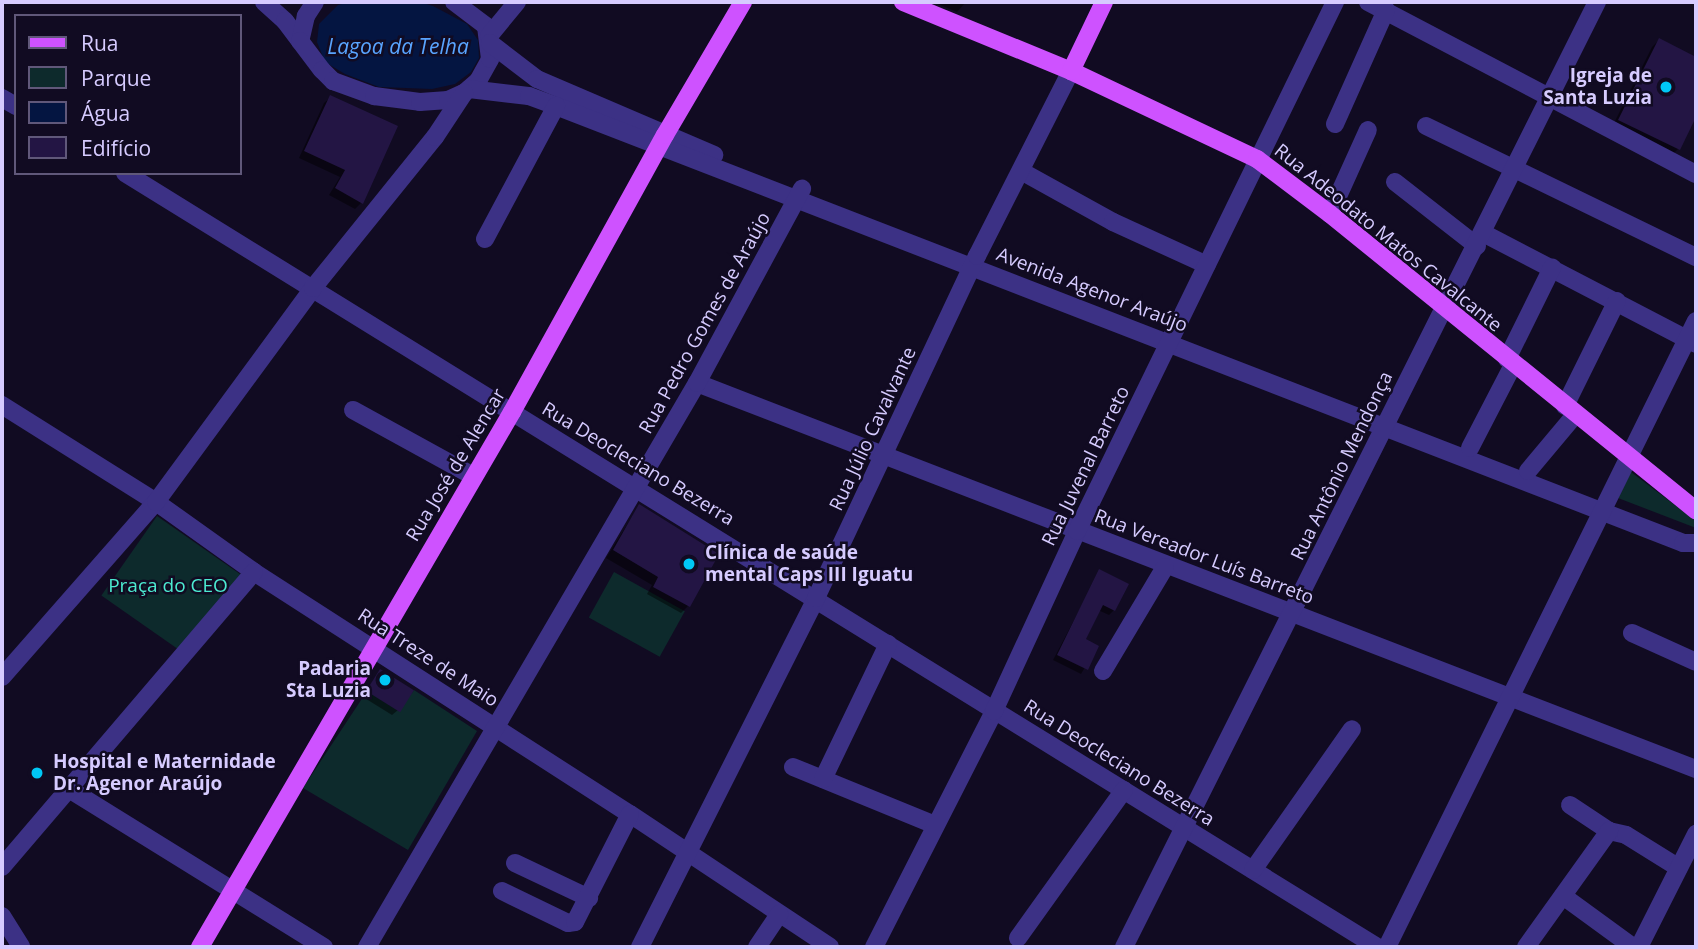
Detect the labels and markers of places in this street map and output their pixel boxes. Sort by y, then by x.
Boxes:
place label: Igreja de Santa Luzia [1543,65,1652,109]
marker: Igreja de Santa Luzia [1658,79,1674,95]
place label: Clínica de saúde mental Caps III Iguatu [705,542,913,586]
marker: Clínica de saúde mental Caps III Iguatu [679,554,699,574]
place label: Padaria Sta Luzia [286,658,371,702]
marker: Padaria Sta Luzia [377,672,393,688]
place label: Hospital e Maternidade Dr. Agenor Araújo [53,751,276,795]
marker: Hospital e Maternidade Dr. Agenor Araújo [27,763,47,783]

